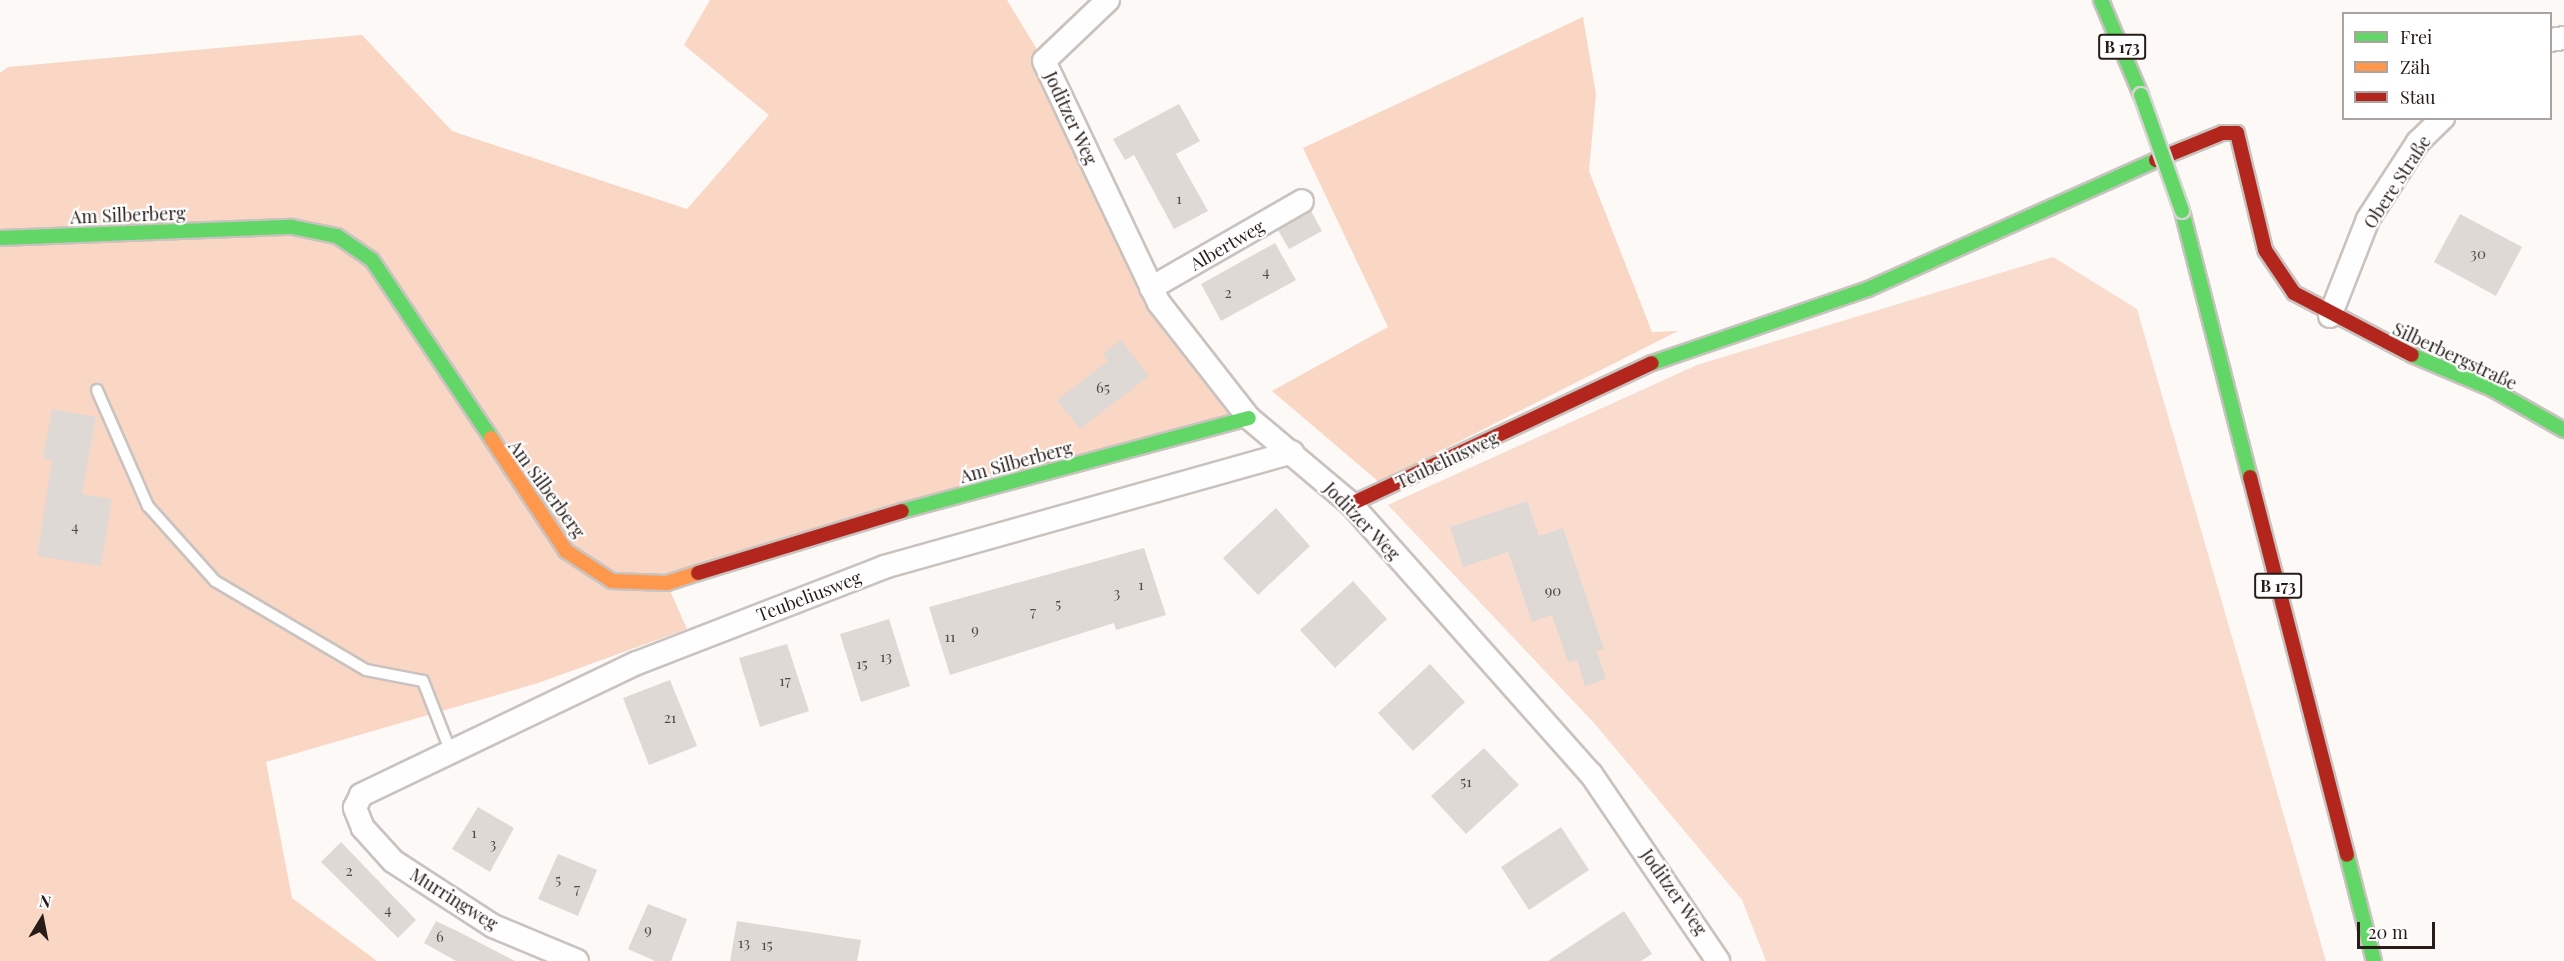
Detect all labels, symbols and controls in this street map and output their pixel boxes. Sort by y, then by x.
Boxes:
legend [2342,12,2552,120]
text: Frei [2400,25,2432,49]
road number: B 173 [2098,34,2146,60]
text: Zäh [2400,55,2430,79]
street label: Joditzer Weg [1040,68,1102,168]
text: Stau [2400,85,2436,109]
street label: Obere Straße [2359,131,2435,233]
house number: 1 [1176,190,1182,208]
street label: Am Silberberg [70,202,186,228]
street label: Albertweg [1186,215,1268,275]
house number: 30 [2470,245,2486,263]
house number: 4 [1262,263,1270,281]
house number: 2 [1224,284,1232,302]
street label: Silberbergstraße [2389,318,2521,394]
house number: 65 [1096,379,1110,397]
street label: Teubeliusweg [1392,427,1502,493]
street label: Am Silberberg [504,436,590,542]
street label: Am Silberberg [957,437,1075,487]
street label: Joditzer Weg [1319,477,1405,565]
house number: 4 [71,518,79,536]
street label: Teubeliusweg [754,566,864,626]
road number: B 173 [2254,573,2302,599]
house number: 1 [1138,576,1144,594]
house number: 90 [1545,582,1561,600]
house number: 3 [1114,584,1120,602]
house number: 5 [1055,595,1061,613]
house number: 7 [1030,603,1036,621]
house number: 9 [971,621,979,639]
house number: 11 [944,628,956,646]
house number: 13 [880,648,892,666]
house number: 15 [856,655,868,673]
house number: 17 [779,672,791,690]
house number: 21 [664,709,676,727]
house number: 51 [1460,773,1472,791]
house number: 1 [471,824,477,842]
house number: 3 [490,835,496,853]
street label: Joditzer Weg [1636,844,1712,940]
house number: 2 [345,862,353,880]
street label: Murringweg [406,863,502,935]
house number: 5 [555,871,561,889]
house number: 7 [574,880,580,898]
north arrow [12,889,72,949]
text: N [38,889,53,912]
house number: 4 [384,901,392,919]
scale bar [2360,910,2438,948]
text: 20 m [2368,920,2408,944]
house number: 9 [644,921,652,939]
house number: 6 [436,928,444,946]
house number: 13 [738,934,750,952]
house number: 15 [761,936,773,954]

